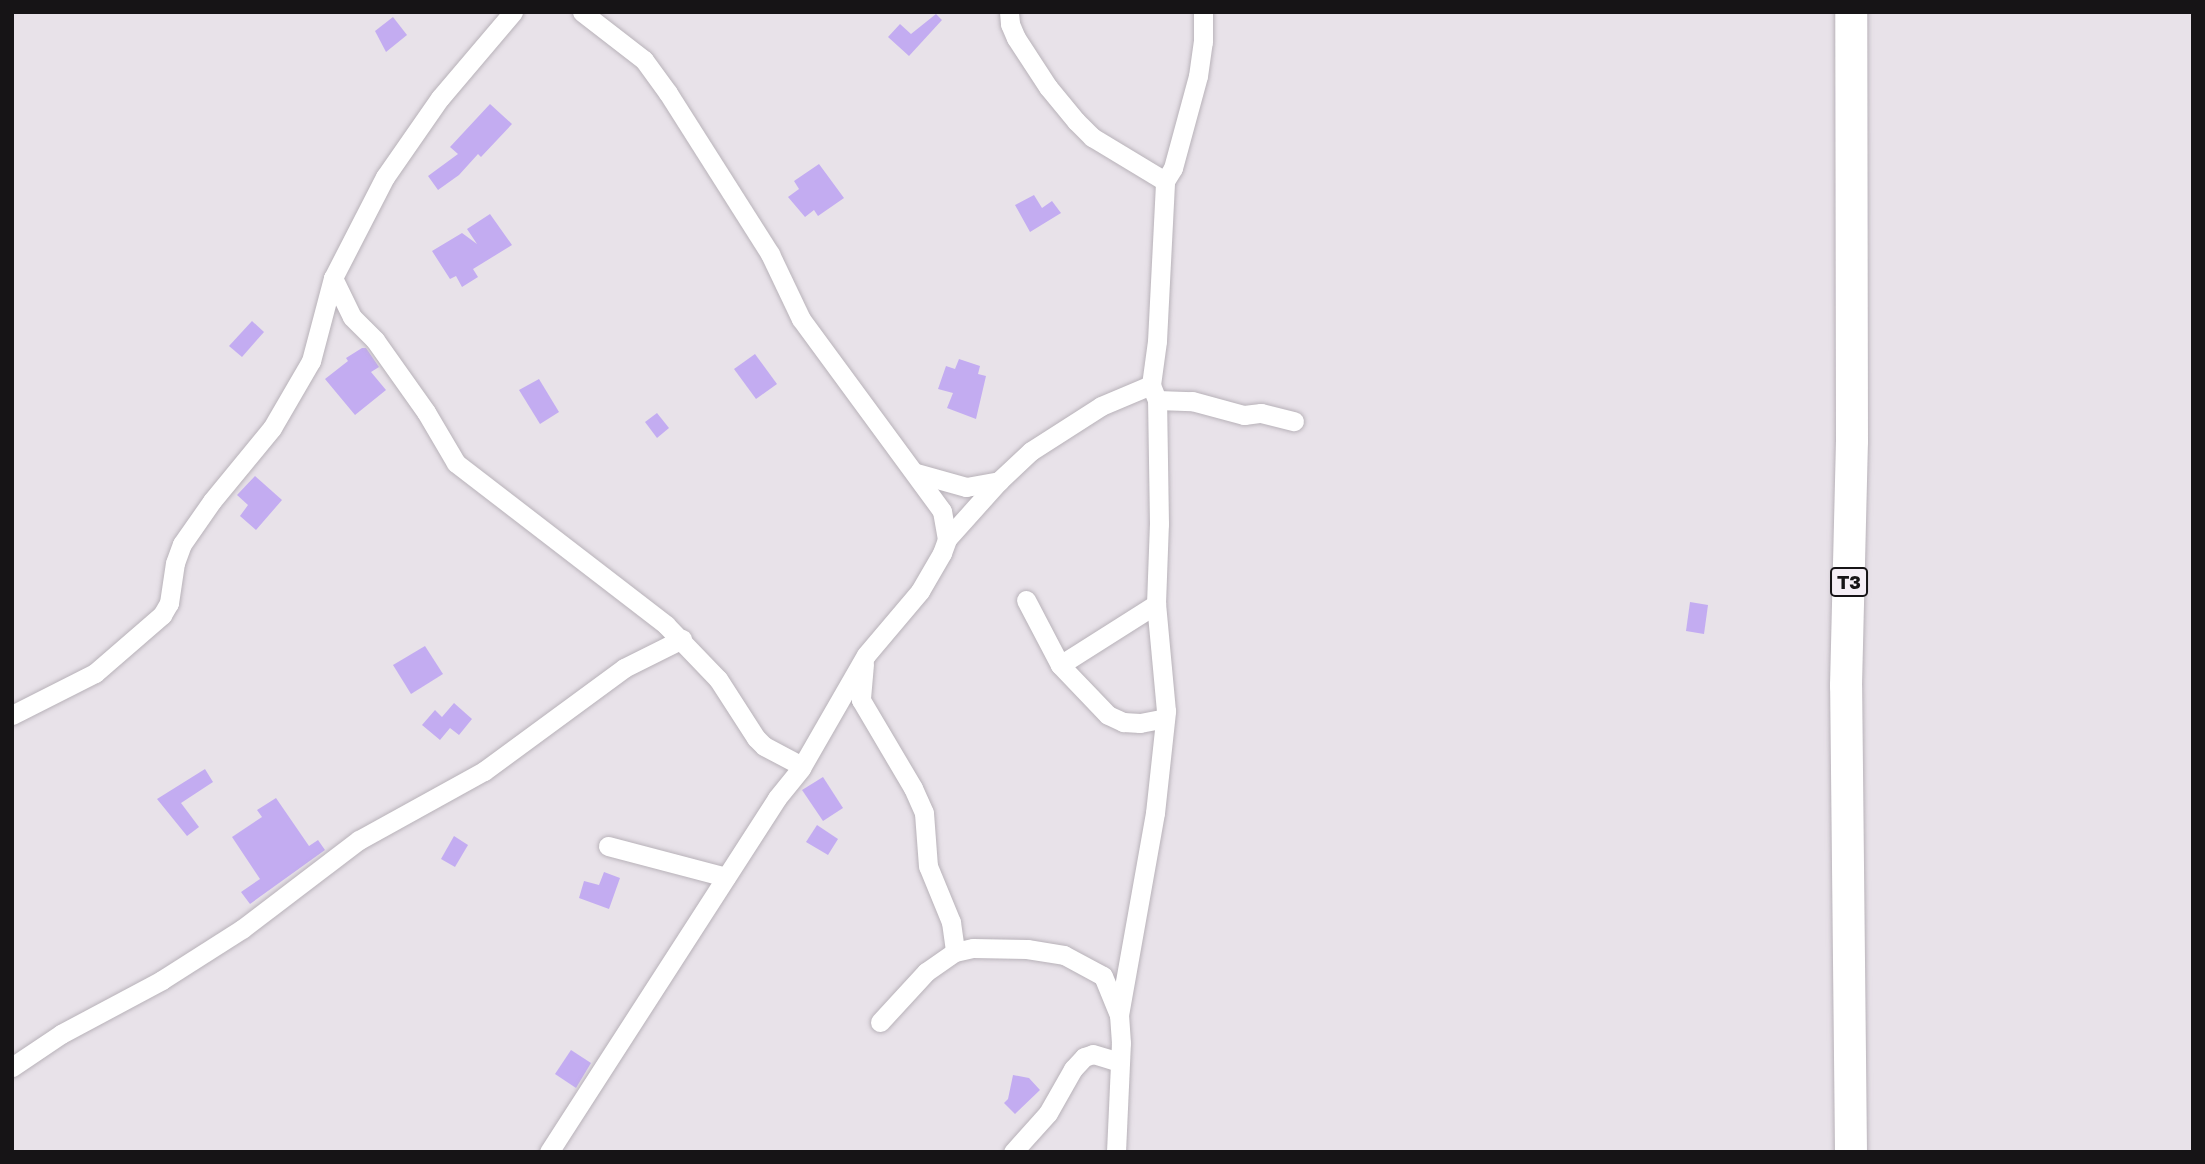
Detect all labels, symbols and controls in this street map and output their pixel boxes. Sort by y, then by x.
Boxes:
road number: T3 [1830,566,1868,597]

